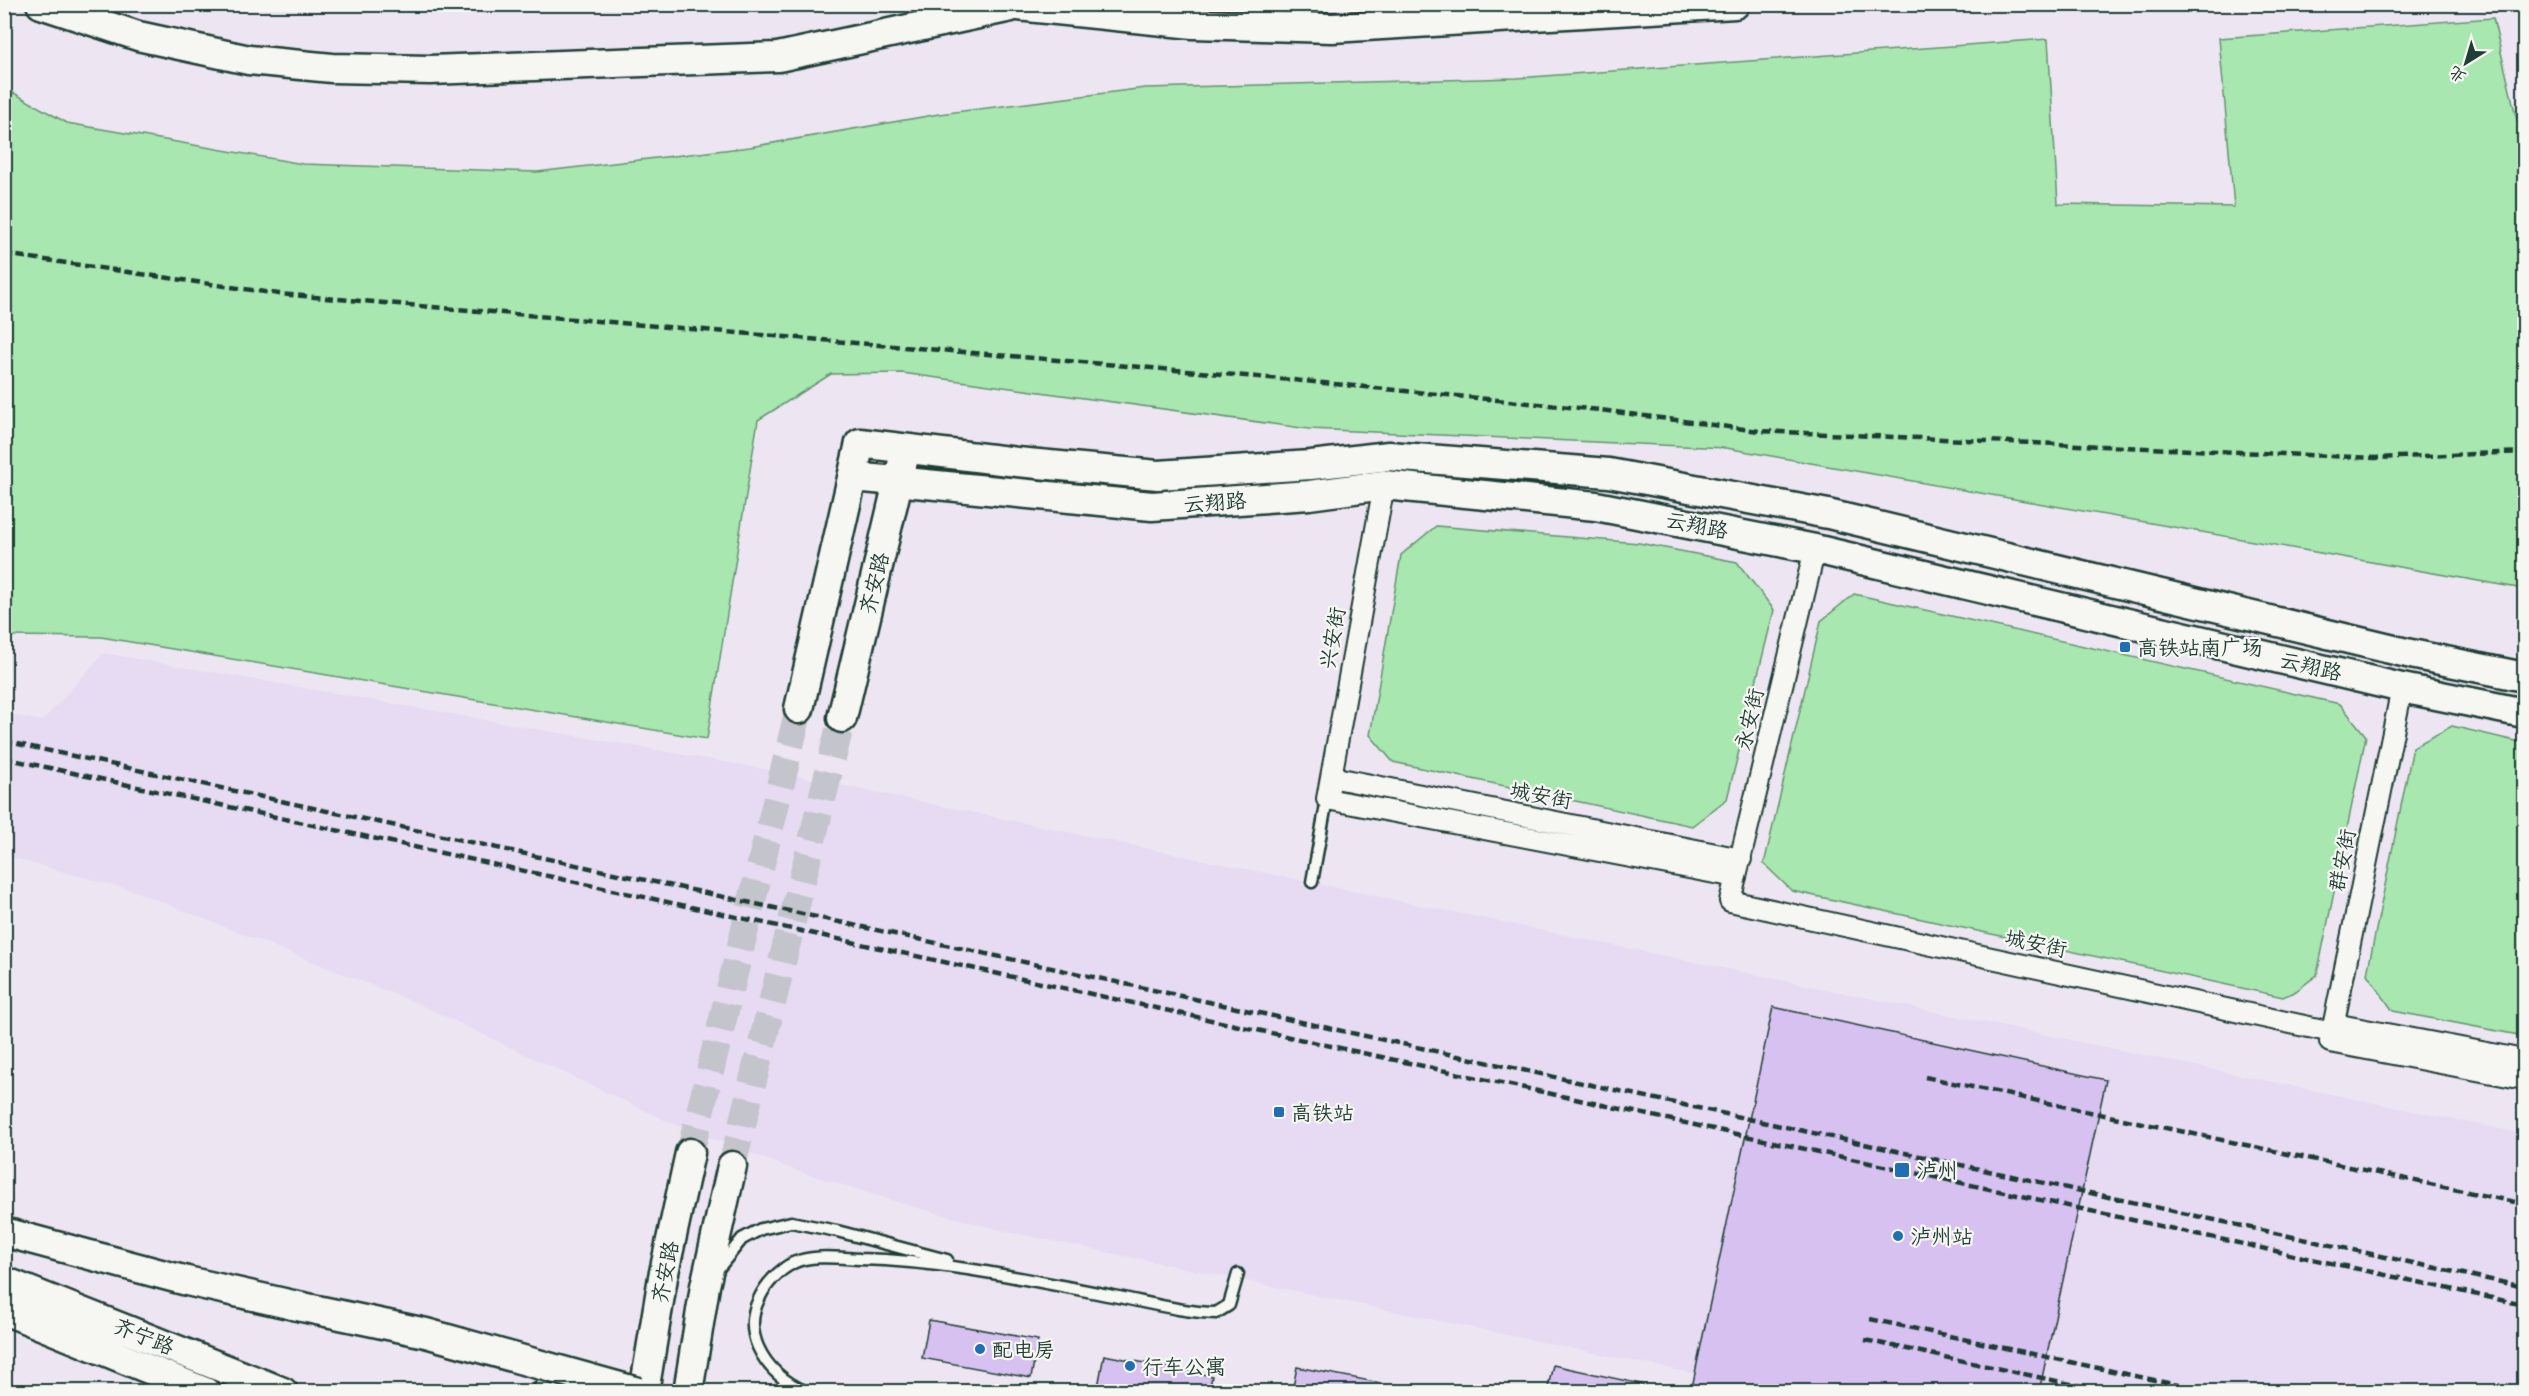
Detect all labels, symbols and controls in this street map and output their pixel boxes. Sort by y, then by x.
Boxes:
north arrow [2436,33,2496,93]
text: 北 [2445,62,2469,88]
street label: 云翔路 [1183,486,1247,518]
street label: 云翔路 [1664,506,1730,544]
street label: 齐安路 [853,549,895,617]
street label: 兴安街 [1313,605,1351,671]
place label: 高铁站南广场 [2137,634,2263,661]
marker: 高铁站南广场 [2118,640,2132,654]
street label: 云翔路 [2277,646,2345,686]
street label: 永安街 [1729,685,1769,753]
street label: 城安街 [1508,776,1574,814]
street label: 群安街 [2323,827,2361,893]
street label: 城安街 [2002,923,2070,963]
place label: 高铁站 [1291,1099,1354,1126]
marker: 高铁站 [1272,1105,1286,1119]
place label: 泸州 [1916,1157,1958,1184]
marker: 泸州 [1893,1161,1911,1179]
place label: 泸州站 [1910,1223,1973,1250]
marker: 泸州站 [1891,1229,1905,1243]
street label: 齐安路 [646,1239,684,1305]
street label: 齐宁路 [110,1312,178,1360]
place label: 配电房 [992,1336,1055,1363]
marker: 配电房 [973,1342,987,1356]
place label: 行车公寓 [1142,1353,1226,1380]
marker: 行车公寓 [1123,1359,1137,1373]

